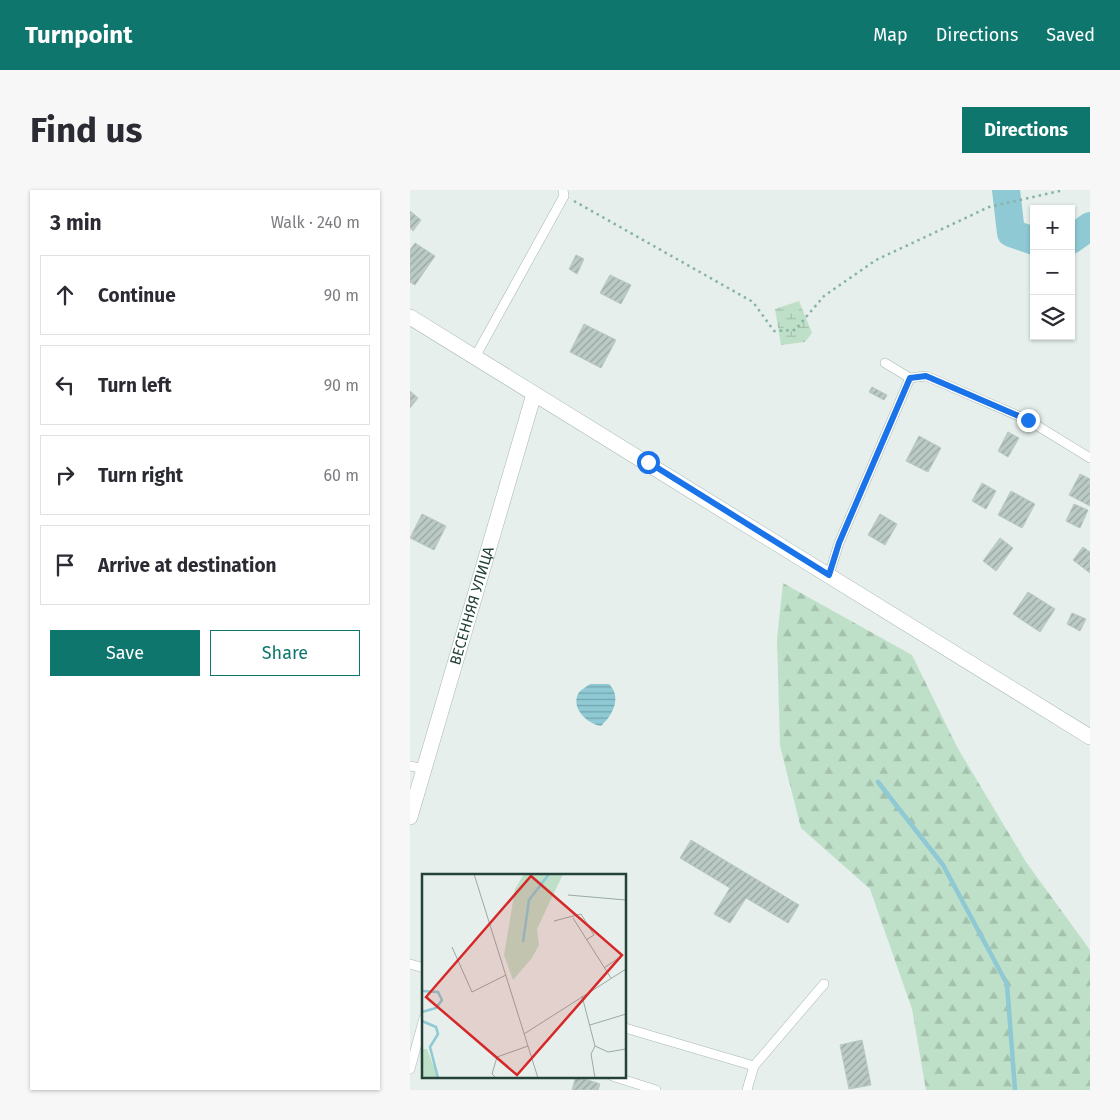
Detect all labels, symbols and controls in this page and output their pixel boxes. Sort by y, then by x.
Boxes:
text: Turnpoint [25,21,132,49]
text: Map [873,24,908,46]
text: Directions [936,24,1018,46]
text: Saved [1046,24,1095,46]
button: Directions [962,107,1090,153]
text: Find us [30,109,142,151]
map controls [1030,205,1075,340]
button: + [1030,205,1075,250]
text: 3 min [50,210,102,236]
text: Walk · 240 m [271,213,360,232]
button: − [1030,250,1075,295]
icon: ahead [51,281,79,309]
text: Continue [98,284,176,307]
text: 90 m [324,286,359,305]
button: layers [1030,295,1075,340]
icon: left [51,371,79,399]
text: Turn left [98,374,172,397]
text: 90 m [324,376,359,395]
route end [1017,409,1040,432]
route start [637,451,660,474]
icon: right [51,461,79,489]
text: Turn right [98,464,183,487]
text: 60 m [324,466,359,485]
street label: ВЕСЕННЯЯ УЛИЦА [446,544,498,667]
icon: arrive [51,551,79,579]
text: Arrive at destination [98,554,277,577]
button: Save [50,630,200,676]
button: Share [210,630,360,676]
inset map [422,874,626,1078]

